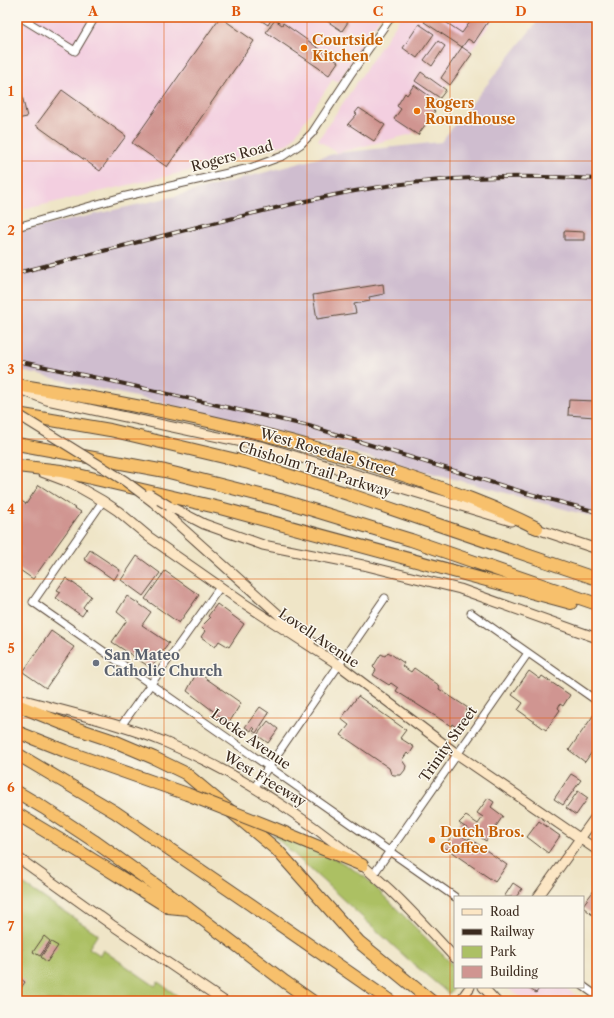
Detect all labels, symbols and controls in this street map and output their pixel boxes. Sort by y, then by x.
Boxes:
text: A [87,3,99,19]
text: B [231,3,241,19]
text: C [373,3,383,19]
text: D [515,3,527,19]
place label: Courtside Kitchen [312,31,383,65]
marker: Courtside Kitchen [299,43,309,53]
text: 1 [8,83,14,99]
place label: Rogers Roundhouse [425,94,515,128]
marker: Rogers Roundhouse [412,106,422,116]
street label: Rogers Road [189,136,275,176]
text: 2 [7,222,15,238]
text: 3 [7,361,15,377]
street label: West Rosedale Street [257,424,398,480]
street label: Chisholm Trail Parkway [236,437,394,501]
text: 4 [7,501,15,517]
street label: Lovell Avenue [275,604,363,672]
text: 5 [7,640,15,656]
place label: San Mateo Catholic Church [104,646,223,680]
marker: San Mateo Catholic Church [91,658,101,668]
street label: Trinity Street [415,703,481,785]
street label: Locke Avenue [208,705,295,773]
street label: West Freeway [220,747,310,811]
text: 6 [7,779,15,795]
place label: Dutch Bros. Coffee [440,823,524,857]
marker: Dutch Bros. Coffee [427,835,437,845]
legend [454,896,584,988]
text: Road [490,904,520,919]
text: 7 [8,918,15,934]
text: Railway [490,924,535,939]
text: Park [490,944,517,959]
text: Building [490,964,538,979]

